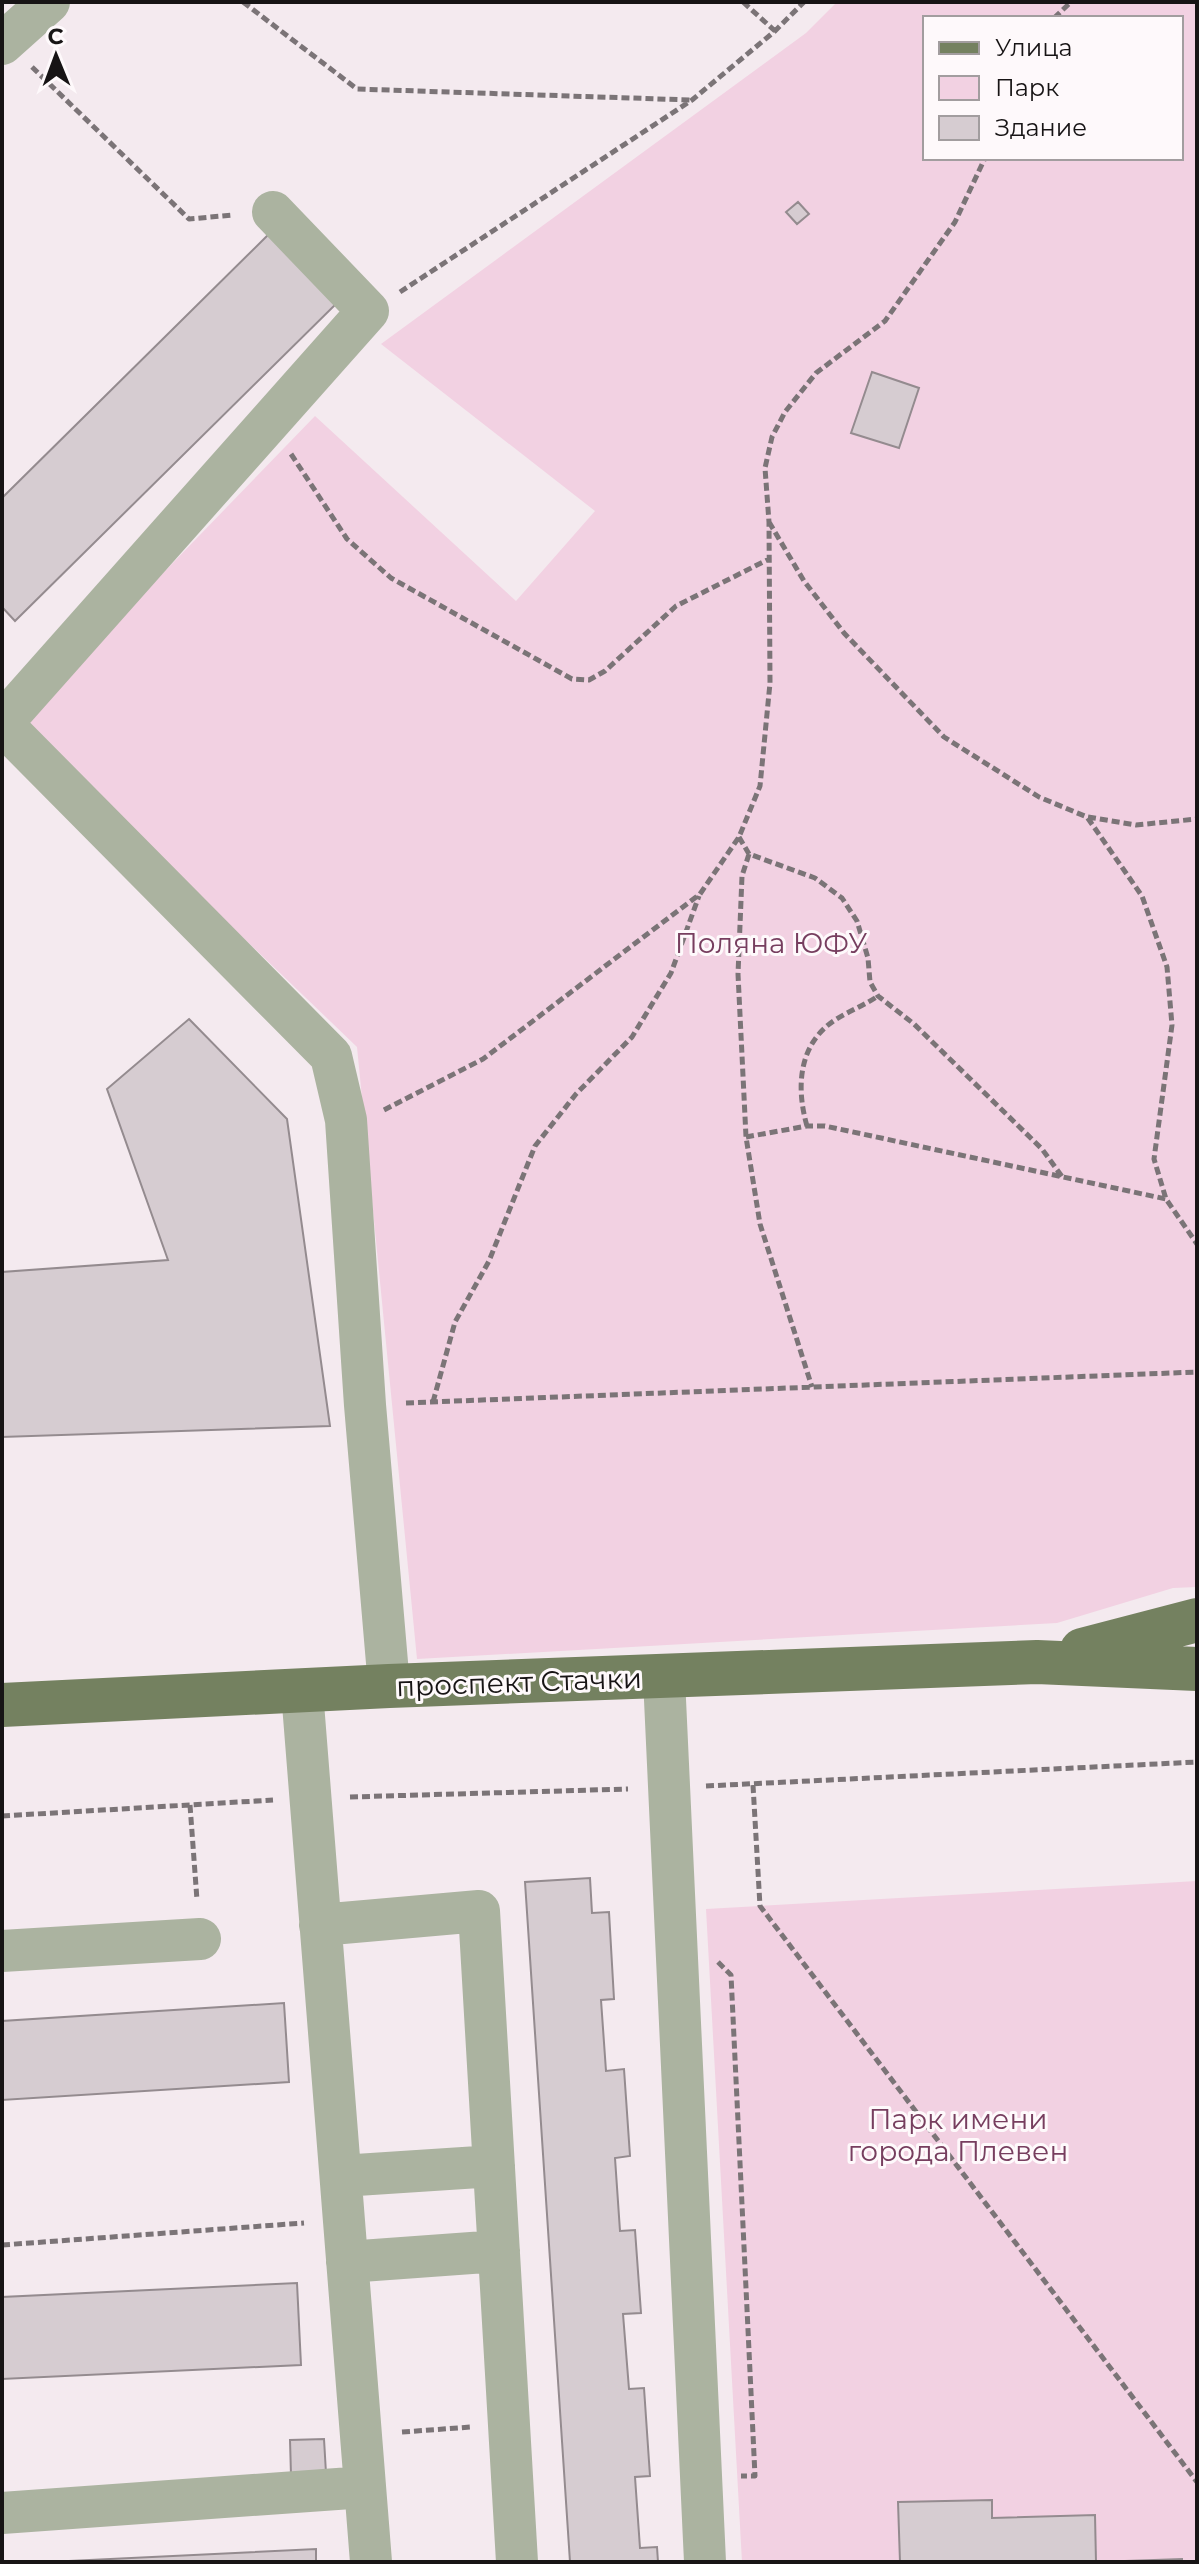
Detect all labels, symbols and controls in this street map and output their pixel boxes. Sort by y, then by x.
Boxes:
north arrow [16,16,96,96]
legend [923,16,1183,160]
text: С [47,23,64,50]
text: Улица [995,33,1073,62]
text: Парк [995,73,1059,102]
text: Здание [995,113,1087,142]
park label: Поляна ЮФУ [675,926,867,960]
street label: проспект Стачки [396,1661,642,1703]
park label: Парк имени города Плевен [848,2102,1068,2168]

